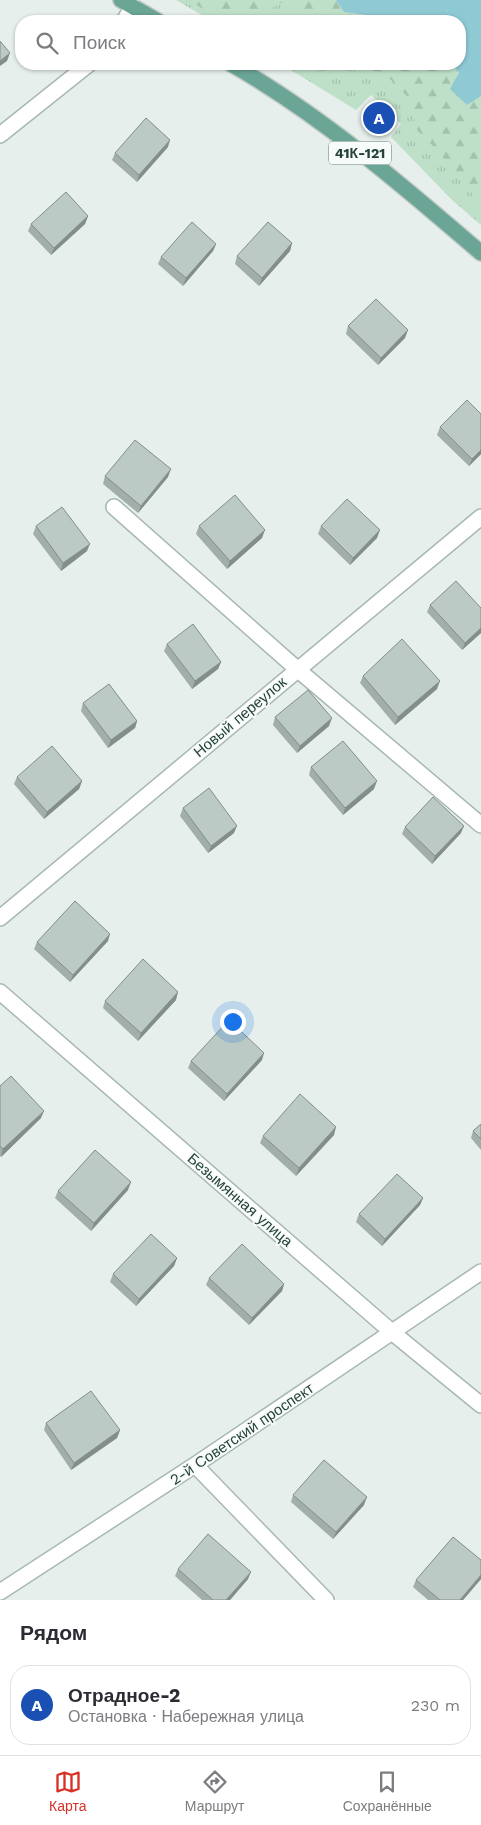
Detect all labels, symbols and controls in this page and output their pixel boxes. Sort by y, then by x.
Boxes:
search box [15,15,466,70]
icon: search [33,29,61,57]
text: Поиск [73,31,126,54]
pin: A [363,99,395,137]
road number: 41К-121 [329,142,391,164]
street label: Новый переулок [190,673,290,761]
your location [220,1009,246,1035]
street label: Безымянная улица [184,1149,297,1251]
street label: 2-й Советский проспект [167,1379,317,1489]
text: Рядом [20,1620,87,1645]
text: Отрадное-2 [68,1684,180,1707]
text: A [32,1696,42,1715]
text: 230 m [411,1696,460,1715]
text: Остановка · Набережная улица [68,1707,304,1726]
tab: Карта [49,1768,87,1814]
tab: Маршрут [185,1768,244,1814]
tab: Сохранённые [343,1768,432,1814]

